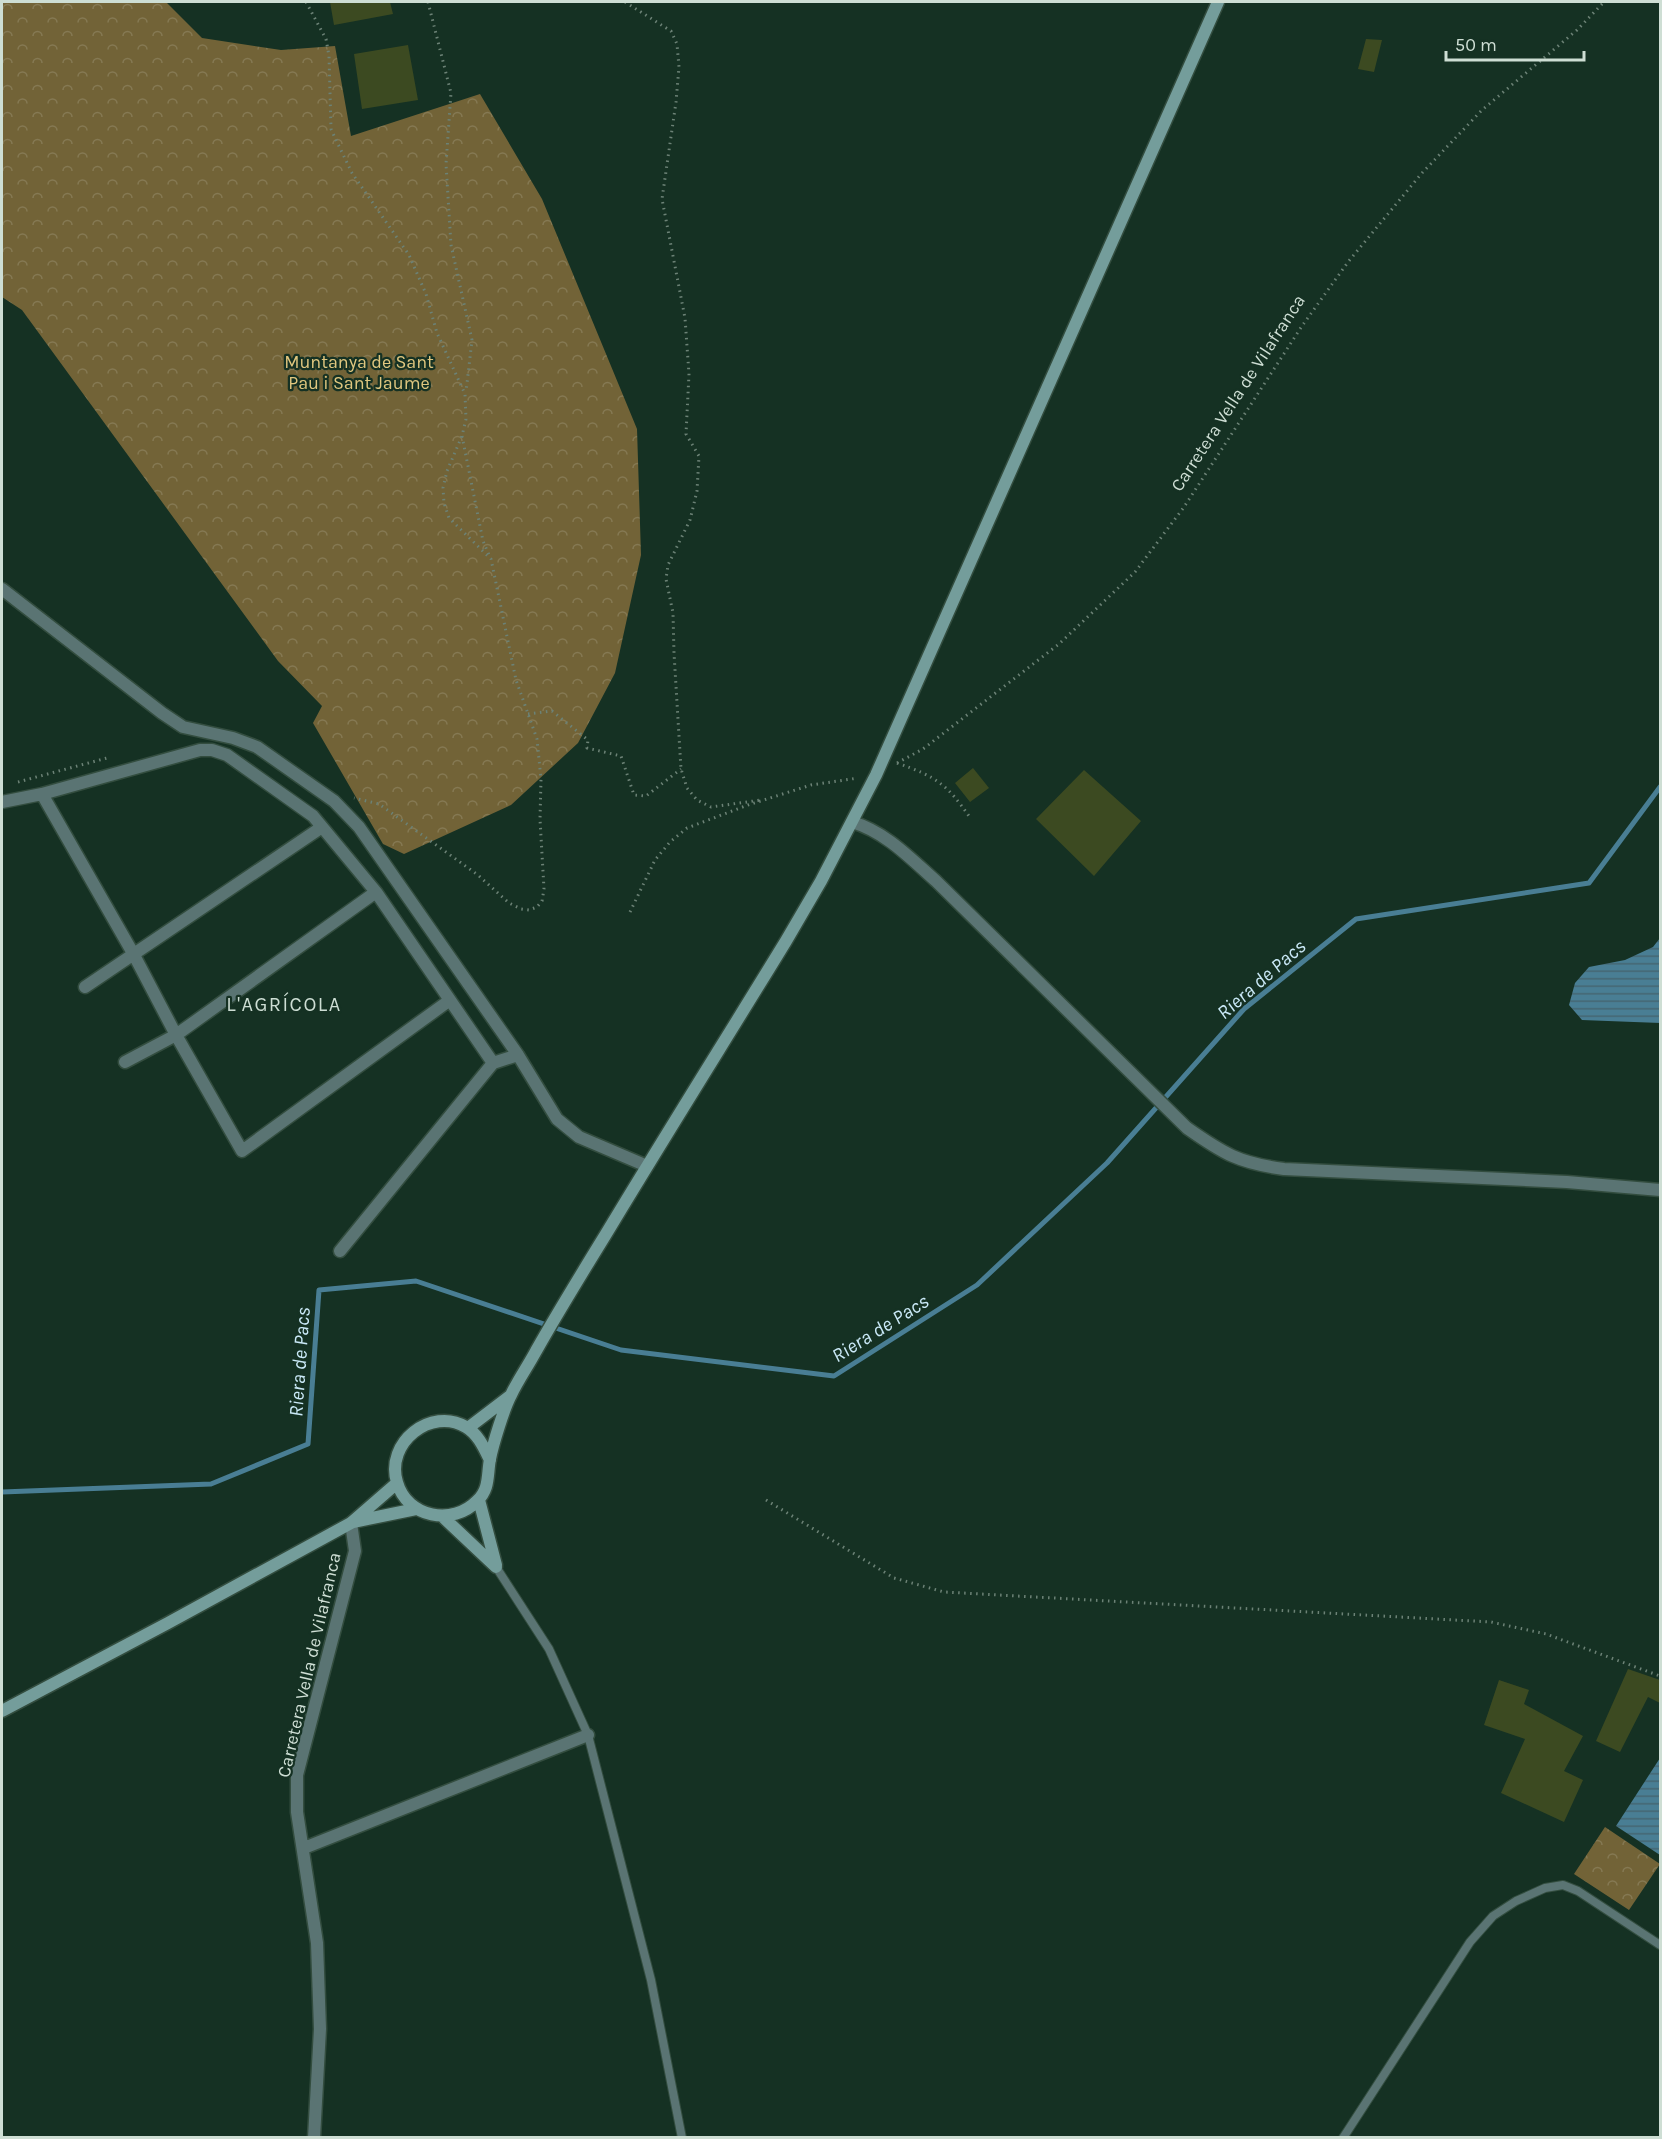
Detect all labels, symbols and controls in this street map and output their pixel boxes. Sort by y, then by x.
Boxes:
scale bar [1446,24,1584,62]
text: 50 m [1455,34,1497,56]
street label: Carretera Vella de Vilafranca [1166,290,1310,496]
park label: Muntanya de Sant Pau i Sant Jaume [284,351,434,394]
water label: Riera de Pacs [1212,935,1310,1024]
district label: L'AGRÍCOLA [226,992,342,1016]
water label: Riera de Pacs [828,1290,933,1367]
water label: Riera de Pacs [284,1306,315,1418]
street label: Carretera Vella de Vilafranca [272,1550,346,1780]

